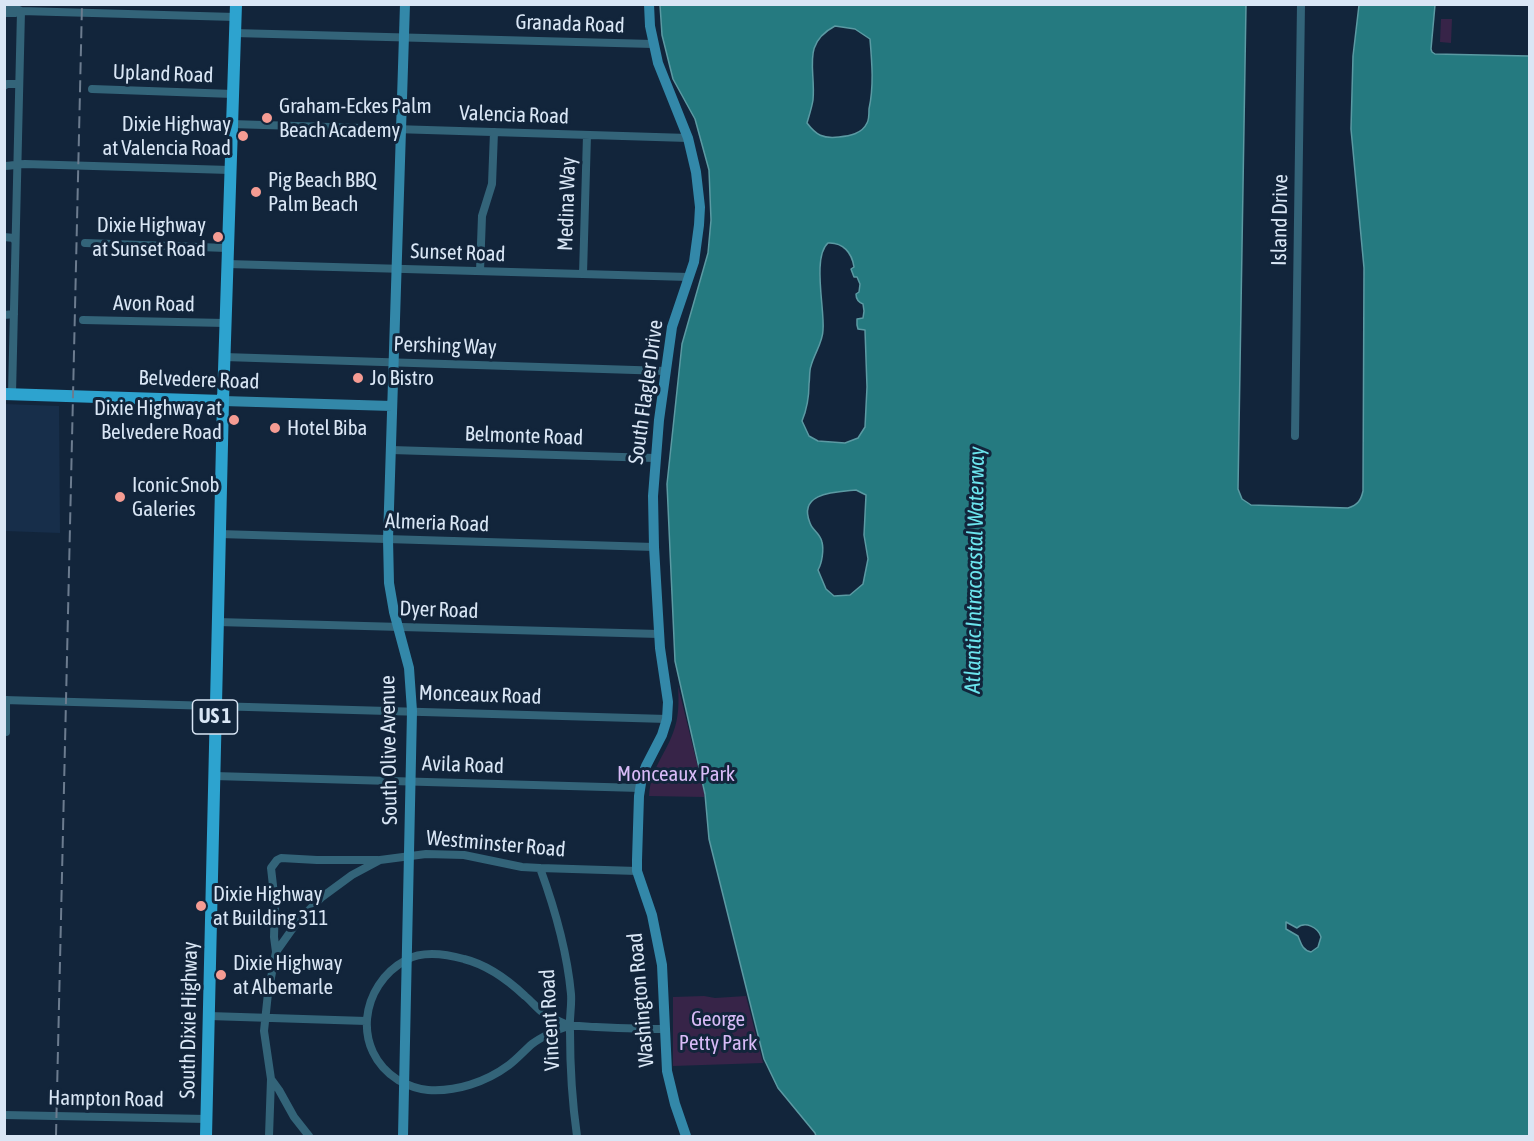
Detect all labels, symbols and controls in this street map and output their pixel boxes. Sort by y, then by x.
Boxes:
street label: Granada Road [515,10,625,38]
street label: Upland Road [112,60,214,88]
place label: Graham-Eckes Palm Beach Academy [279,93,432,143]
street label: Valencia Road [459,100,569,130]
place label: Dixie Highway at Valencia Road [102,111,231,161]
marker: Graham-Eckes Palm Beach Academy [260,111,274,125]
marker: Dixie Highway at Valencia Road [236,129,250,143]
street label: Medina Way [553,157,581,251]
place label: Pig Beach BBQ Palm Beach [268,167,377,217]
street label: Island Drive [1267,174,1293,266]
marker: Pig Beach BBQ Palm Beach [249,185,263,199]
place label: Dixie Highway at Sunset Road [92,212,206,262]
marker: Dixie Highway at Sunset Road [211,230,225,244]
street label: Sunset Road [410,239,506,267]
street label: Avon Road [113,291,195,317]
street label: South Flagler Drive [623,318,669,466]
street label: Pershing Way [393,332,497,360]
street label: Belvedere Road [138,365,260,395]
place label: Jo Bistro [370,365,434,391]
marker: Jo Bistro [351,371,365,385]
place label: Dixie Highway at Belvedere Road [94,395,222,445]
marker: Dixie Highway at Belvedere Road [227,413,241,427]
place label: Hotel Biba [287,415,367,441]
marker: Hotel Biba [268,421,282,435]
street label: Belmonte Road [464,421,584,451]
water label: Atlantic Intracoastal Waterway [960,446,990,694]
place label: Iconic Snob Galeries [132,472,219,522]
marker: Iconic Snob Galeries [113,490,127,504]
street label: Almeria Road [384,509,490,537]
street label: Dyer Road [399,596,479,624]
street label: South Olive Avenue [375,675,403,825]
street label: Monceaux Road [418,680,542,710]
road number: US 1 [192,700,238,734]
street label: Avila Road [422,751,504,779]
park label: Monceaux Park [617,761,735,787]
street label: Westminster Road [425,825,567,863]
place label: Dixie Highway at Building 311 [213,881,328,931]
marker: Dixie Highway at Building 311 [194,899,208,913]
street label: Washington Road [623,932,659,1068]
street label: South Dixie Highway [175,941,203,1099]
place label: Dixie Highway at Albemarle [233,950,342,1000]
marker: Dixie Highway at Albemarle [214,968,228,982]
street label: Vincent Road [535,969,565,1071]
park label: George Petty Park [679,1006,757,1056]
street label: Hampton Road [48,1085,164,1113]

